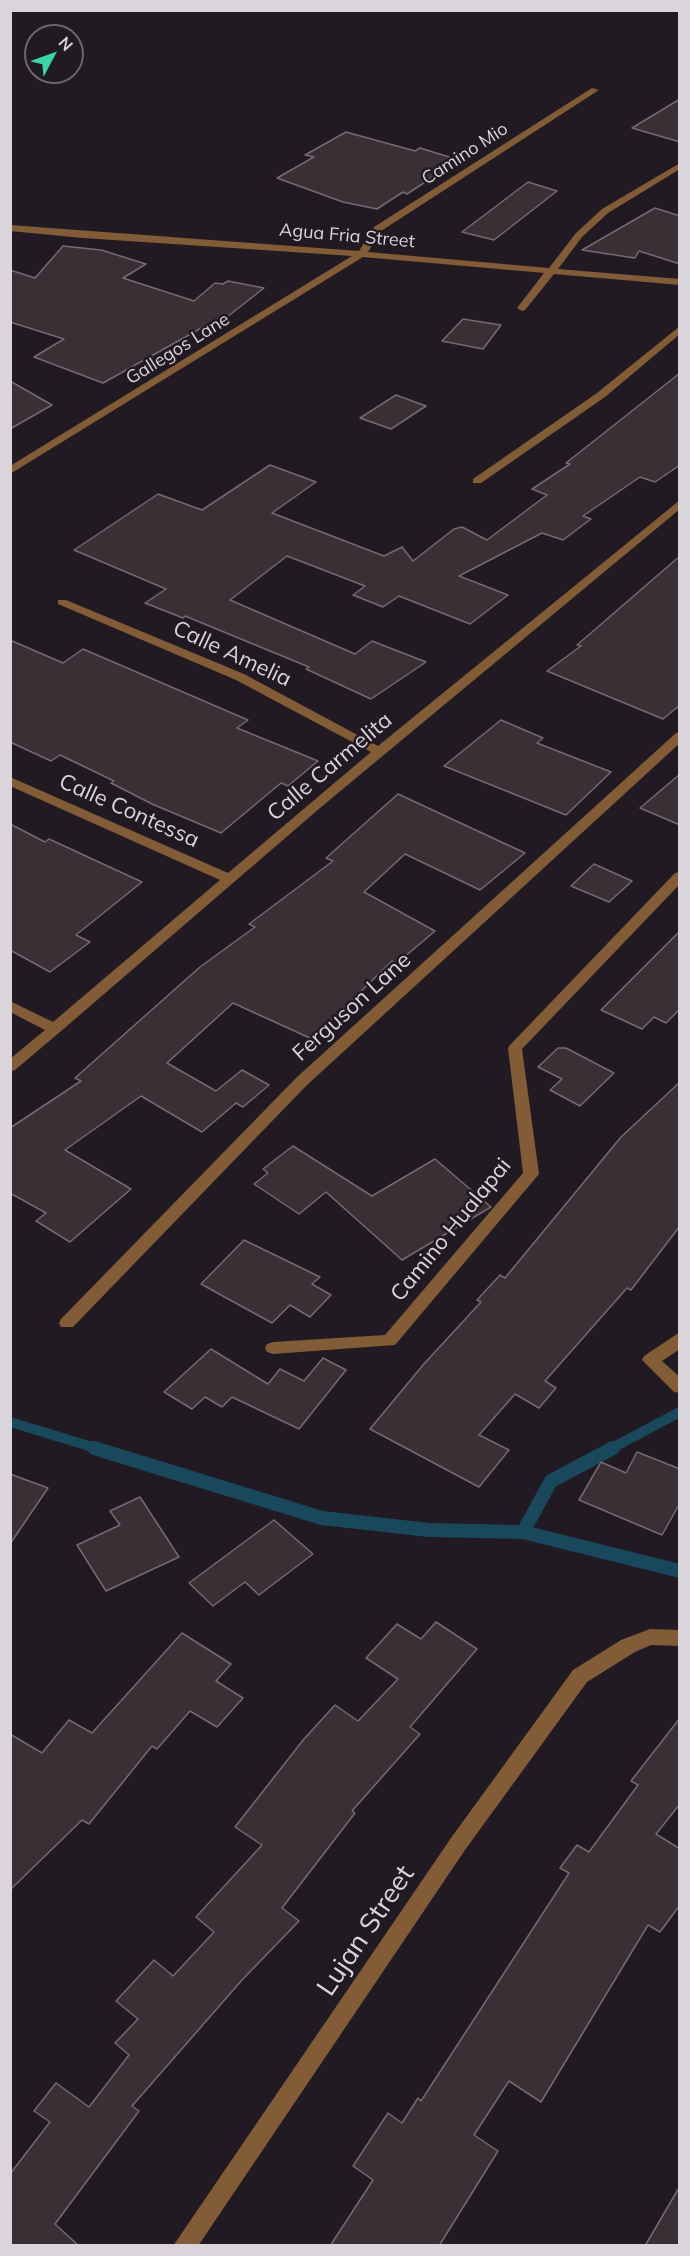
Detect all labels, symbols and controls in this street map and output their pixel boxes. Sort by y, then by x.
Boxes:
north arrow [24,24,84,84]
text: N [55,32,78,55]
street label: Camino Mio [418,118,512,190]
street label: Agua Fria Street [278,219,416,253]
street label: Gallegos Lane [122,309,234,389]
street label: Calle Amelia [169,615,295,693]
street label: Calle Carmelita [262,707,398,827]
street label: Calle Contessa [55,768,203,854]
street label: Ferguson Lane [287,947,417,1067]
street label: Camino Hualapai [385,1153,517,1307]
street label: Lujan Street [311,1860,421,2002]

